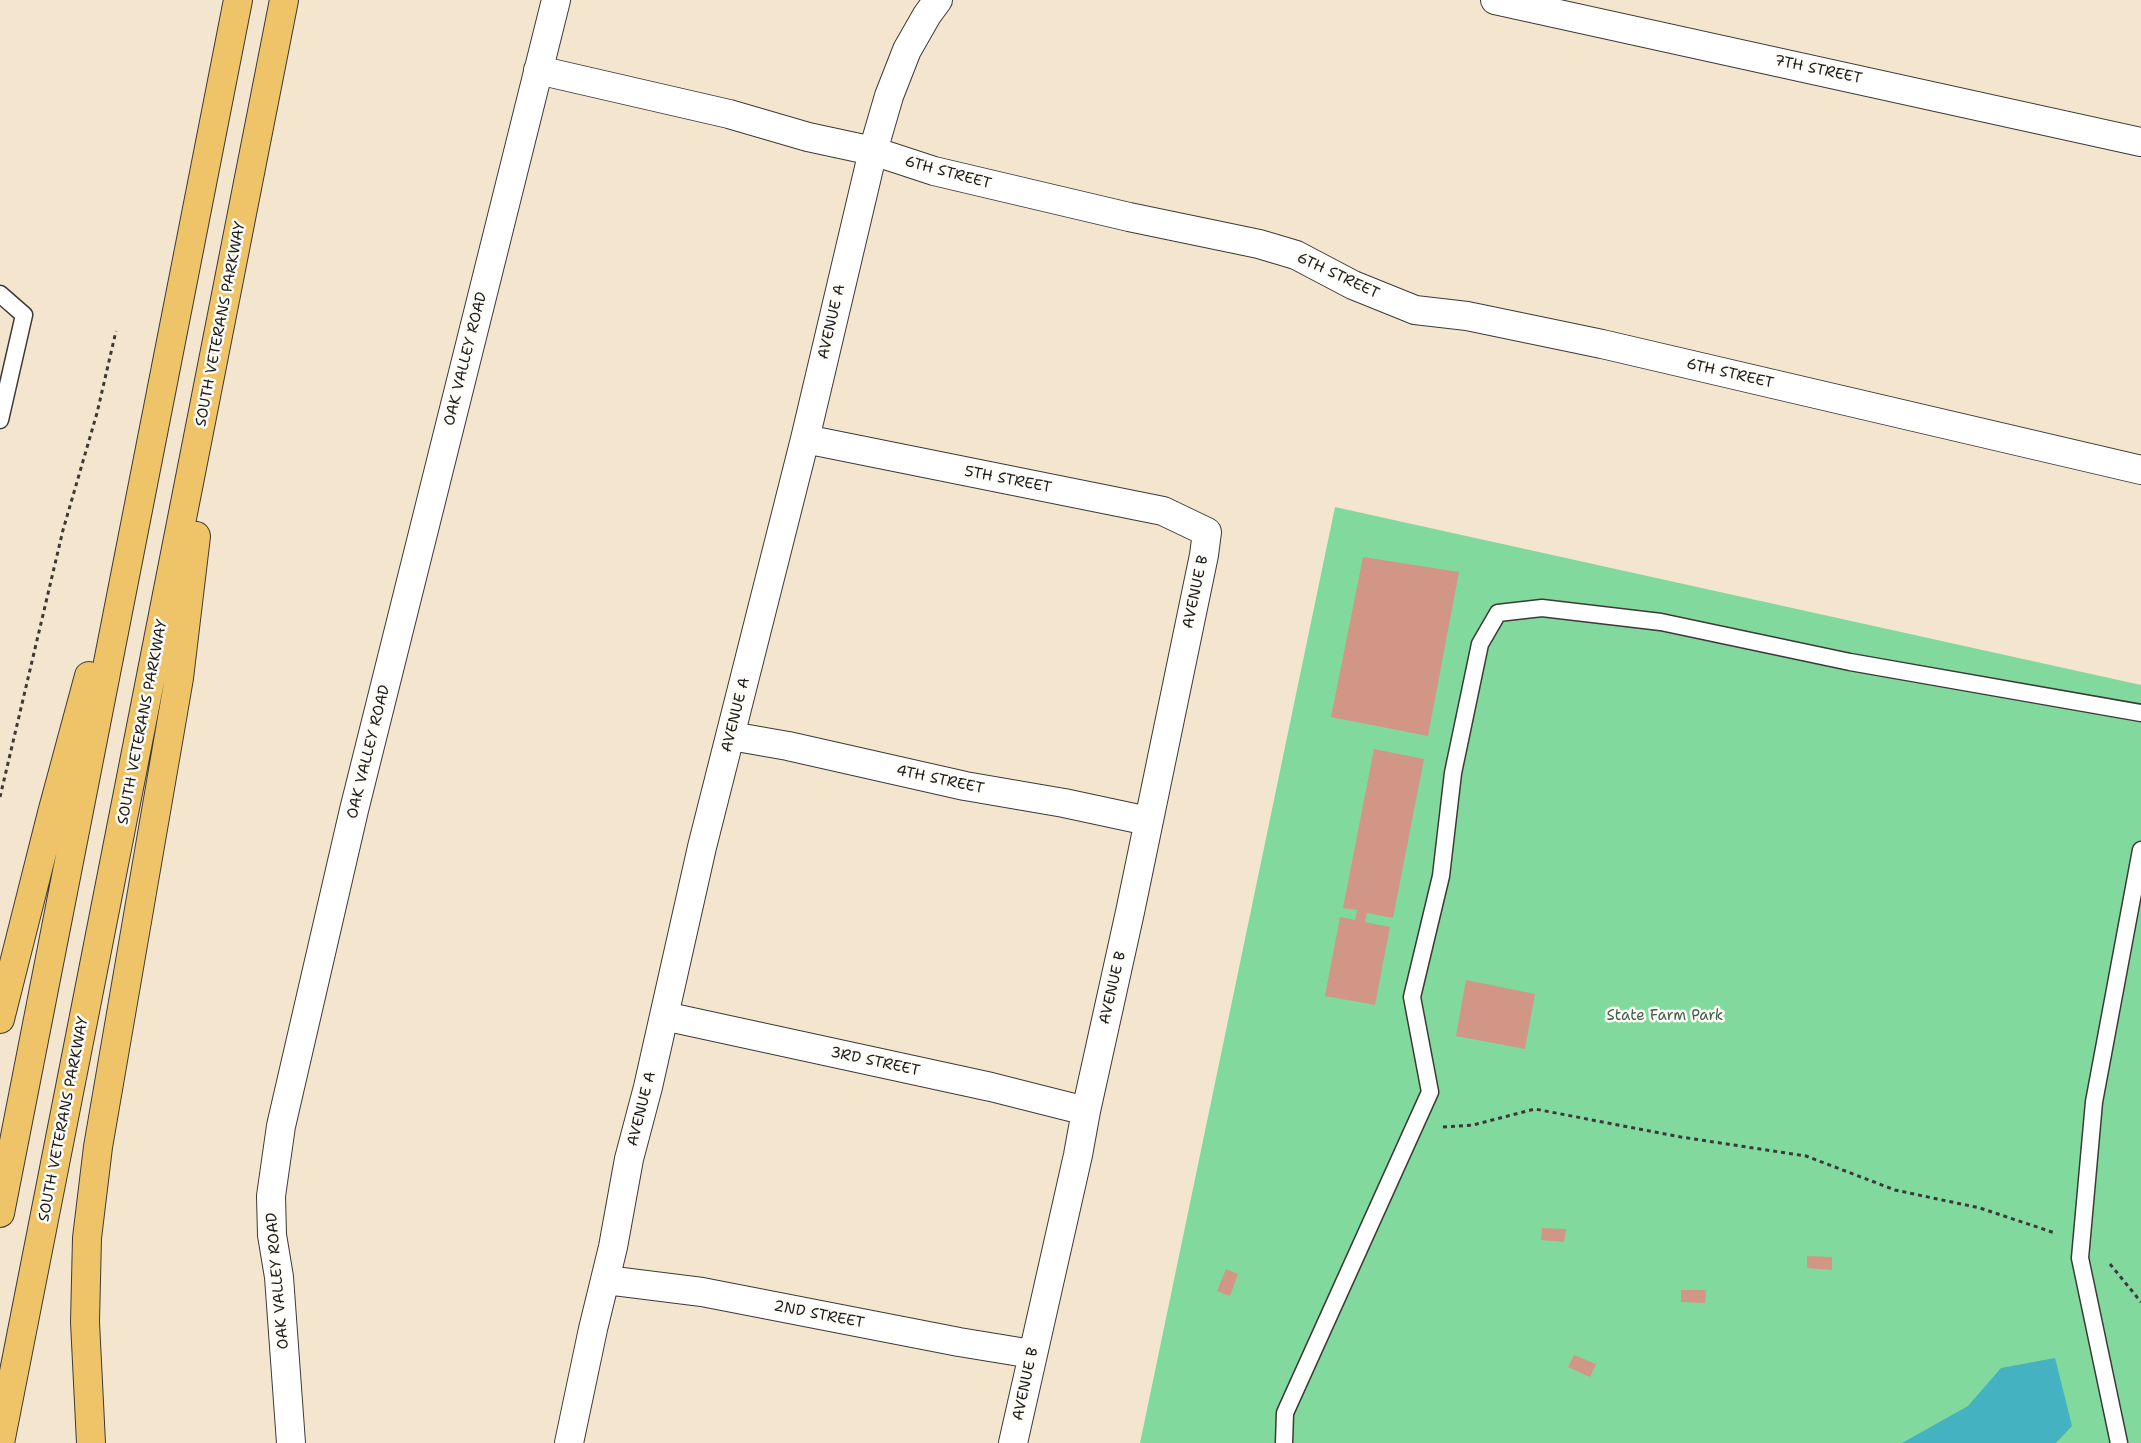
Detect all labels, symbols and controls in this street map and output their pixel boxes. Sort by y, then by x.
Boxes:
street label: 7TH STREET [1772,52,1864,88]
street label: 6TH STREET [903,153,993,193]
street label: SOUTH VETERANS PARKWAY [192,220,250,428]
street label: 6TH STREET [1294,249,1382,303]
street label: AVENUE A [815,283,849,361]
street label: OAK VALLEY ROAD [441,290,491,428]
street label: 6TH STREET [1685,355,1775,393]
street label: 5TH STREET [963,463,1053,497]
street label: AVENUE B [1179,554,1213,630]
street label: SOUTH VETERANS PARKWAY [114,618,172,826]
street label: AVENUE A [718,676,754,754]
street label: OAK VALLEY ROAD [344,683,394,821]
street label: 4TH STREET [894,762,986,798]
street label: AVENUE B [1096,950,1130,1026]
park label: State Farm Park [1607,1007,1723,1025]
street label: SOUTH VETERANS PARKWAY [35,1015,93,1223]
street label: 3RD STREET [829,1044,921,1080]
street label: AVENUE A [624,1070,660,1148]
street label: OAK VALLEY ROAD [263,1212,293,1350]
street label: 2ND STREET [772,1297,866,1333]
street label: AVENUE B [1009,1346,1043,1422]

